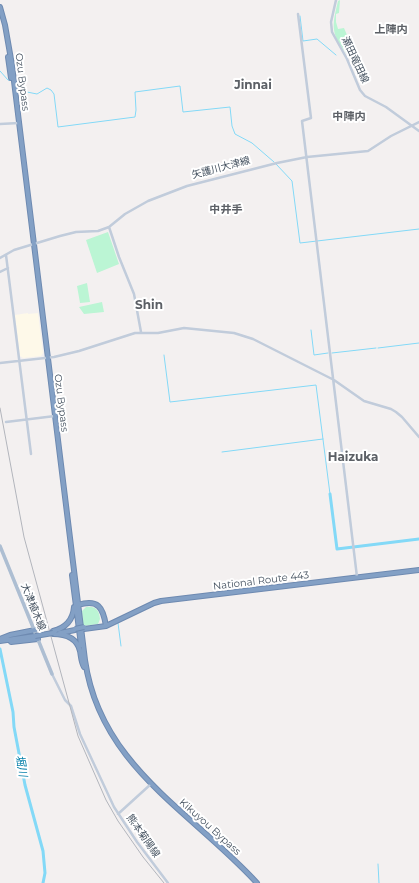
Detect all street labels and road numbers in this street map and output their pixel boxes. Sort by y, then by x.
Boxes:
street label: 瀬田竜田線 [339,35,371,85]
street label: Ozu Bypass [12,52,32,112]
street label: 矢護川大津線 [190,154,252,182]
street label: Ozu Bypass [51,373,71,433]
street label: National Route 443 [212,569,310,593]
street label: 大津植木線 [18,582,48,632]
street label: Kikuyou Bypass [177,796,243,858]
street label: 熊本菊陽線 [124,812,162,860]

